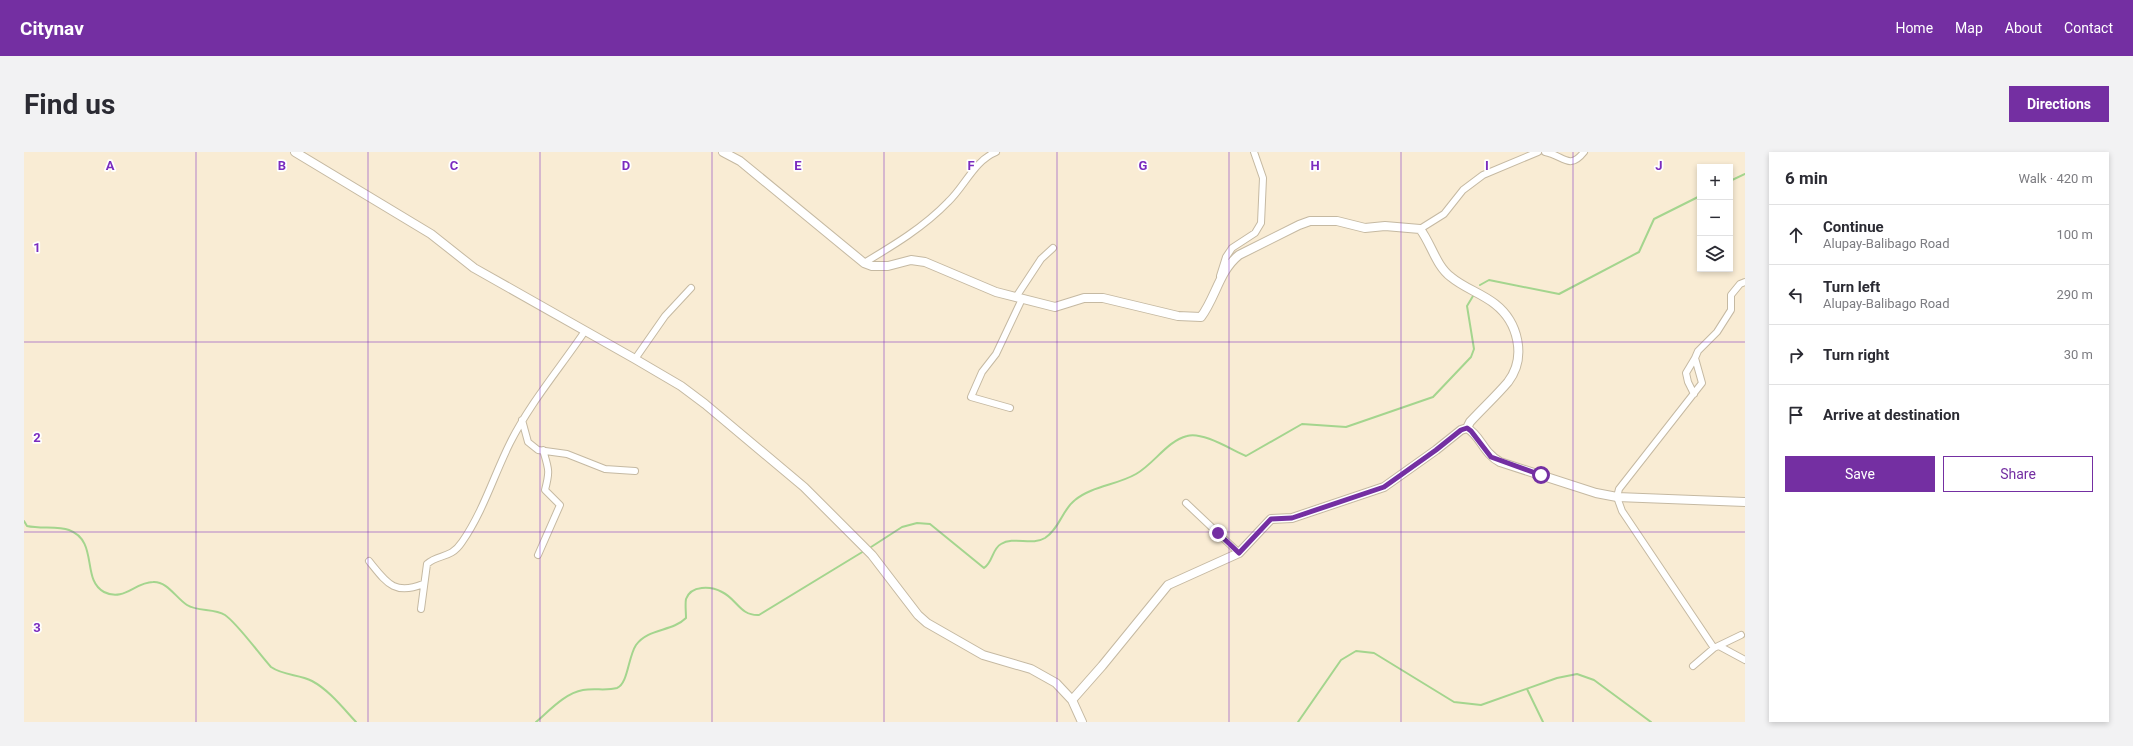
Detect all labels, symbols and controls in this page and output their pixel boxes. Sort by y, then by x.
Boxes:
text: Citynav [20,17,84,40]
text: Home [1895,20,1933,36]
text: Map [1955,20,1983,36]
text: About [2005,20,2042,36]
text: Contact [2064,20,2113,36]
button: Directions [2009,86,2109,122]
text: Find us [24,88,115,121]
text: A [106,158,115,173]
text: B [278,158,286,173]
text: C [450,158,459,173]
text: D [622,158,630,173]
text: E [794,158,802,173]
text: F [967,158,975,173]
text: G [1139,158,1148,173]
text: H [1310,158,1320,173]
text: I [1485,158,1489,173]
text: J [1655,158,1663,173]
map controls [1697,164,1733,272]
button: + [1697,164,1733,200]
text: 6 min [1785,168,1828,188]
text: Walk · 420 m [2018,171,2093,186]
button: − [1697,200,1733,236]
text: Continue [1823,218,1884,236]
icon: ahead [1785,224,1807,246]
text: 100 m [2056,227,2093,242]
button: layers [1697,236,1733,272]
text: Alupay-Balibago Road [1823,236,1949,251]
text: 1 [33,240,41,255]
text: Turn left [1823,278,1880,296]
icon: left [1785,284,1807,306]
text: 290 m [2056,287,2093,302]
text: Alupay-Balibago Road [1823,296,1949,311]
icon: right [1785,344,1807,366]
text: Turn right [1823,346,1889,364]
text: 30 m [2064,347,2093,362]
icon: arrive [1785,404,1807,426]
text: Arrive at destination [1823,406,1960,424]
text: 2 [33,430,41,445]
button: Save [1785,456,1935,492]
button: Share [1943,456,2093,492]
route start [1532,466,1550,484]
route end [1209,524,1227,542]
text: 3 [33,620,41,635]

